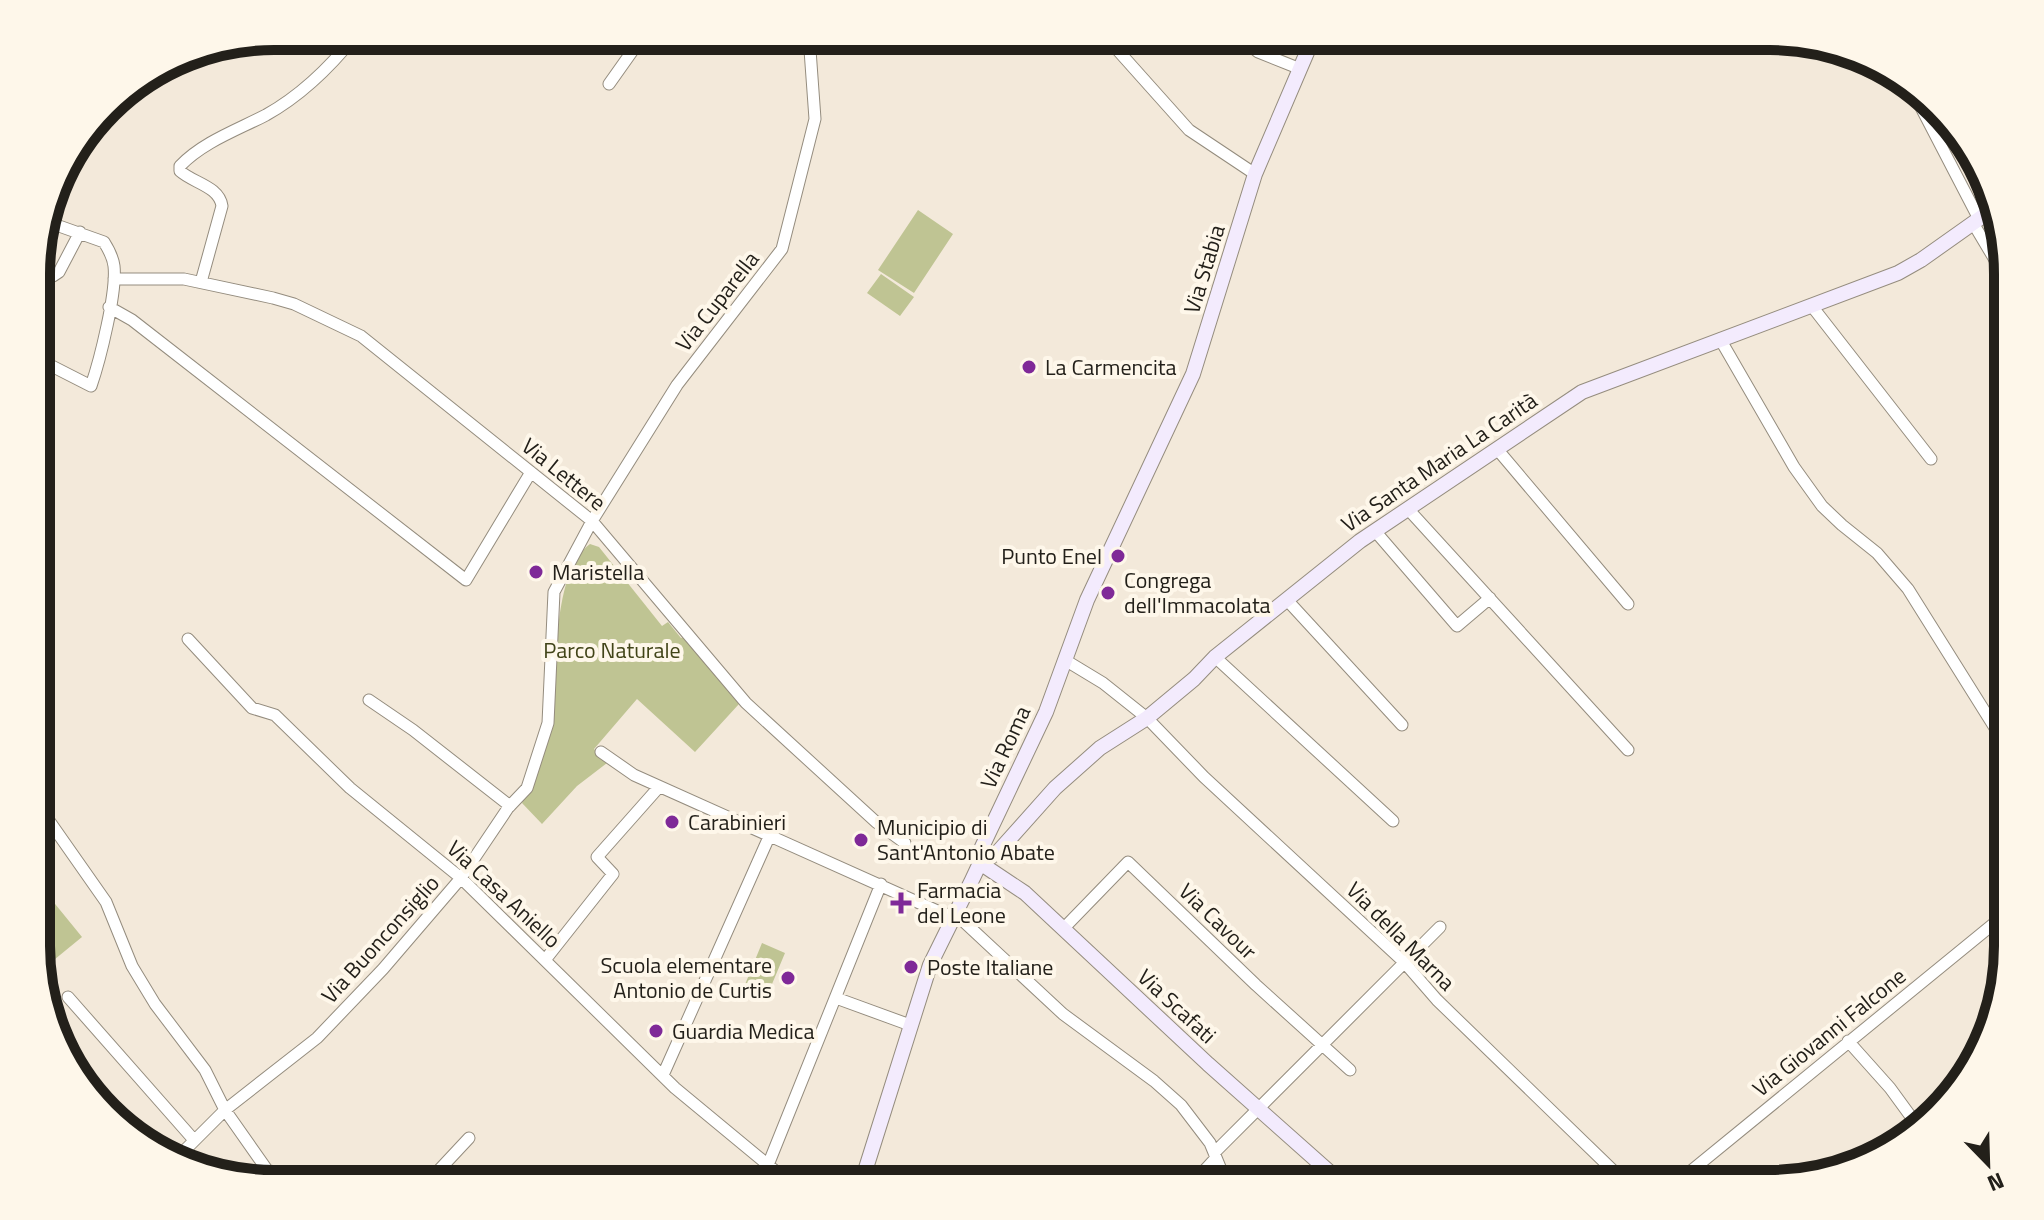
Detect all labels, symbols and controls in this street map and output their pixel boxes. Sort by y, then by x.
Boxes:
street label: Via Stabia [1174,220,1234,318]
street label: Via Cuparella [667,244,767,358]
place label: La Carmencita [1045,350,1176,384]
marker: La Carmencita [1020,358,1038,376]
street label: Via Santa Maria La Carità [1334,384,1544,540]
street label: Via Lettere [514,429,614,519]
place label: Punto Enel [1001,539,1102,573]
marker: Punto Enel [1109,547,1127,565]
place label: Maristella [552,555,644,589]
marker: Maristella [527,563,545,581]
place label: Congrega dell'Immacolata [1124,563,1271,622]
marker: Congrega dell'Immacolata [1099,584,1117,602]
park label: Parco Naturale [543,633,681,667]
street label: Via Roma [971,700,1039,794]
place label: Carabinieri [688,805,786,839]
place label: Municipio di Sant'Antonio Abate [877,810,1055,869]
marker: Carabinieri [663,813,681,831]
marker: Municipio di Sant'Antonio Abate [852,831,870,849]
street label: Via Casa Aniello [439,832,569,956]
street label: Via Buonconsiglio [313,867,447,1011]
place label: Farmacia del Leone [917,873,1006,932]
street label: Via della Marna [1339,874,1463,998]
street label: Via Cavour [1171,875,1265,967]
marker: Farmacia del Leone [892,894,910,912]
place label: Scuola elementare Antonio de Curtis [600,948,772,1007]
place label: Poste Italiane [927,950,1053,984]
marker: Poste Italiane [902,958,920,976]
street label: Via Giovanni Falcone [1745,959,1913,1105]
street label: Via Scafati [1130,961,1224,1051]
marker: Scuola elementare Antonio de Curtis [779,969,797,987]
place label: Guardia Medica [672,1014,814,1048]
marker: Guardia Medica [647,1022,665,1040]
north arrow [1948,1124,2028,1204]
text: N [1982,1164,2009,1201]

